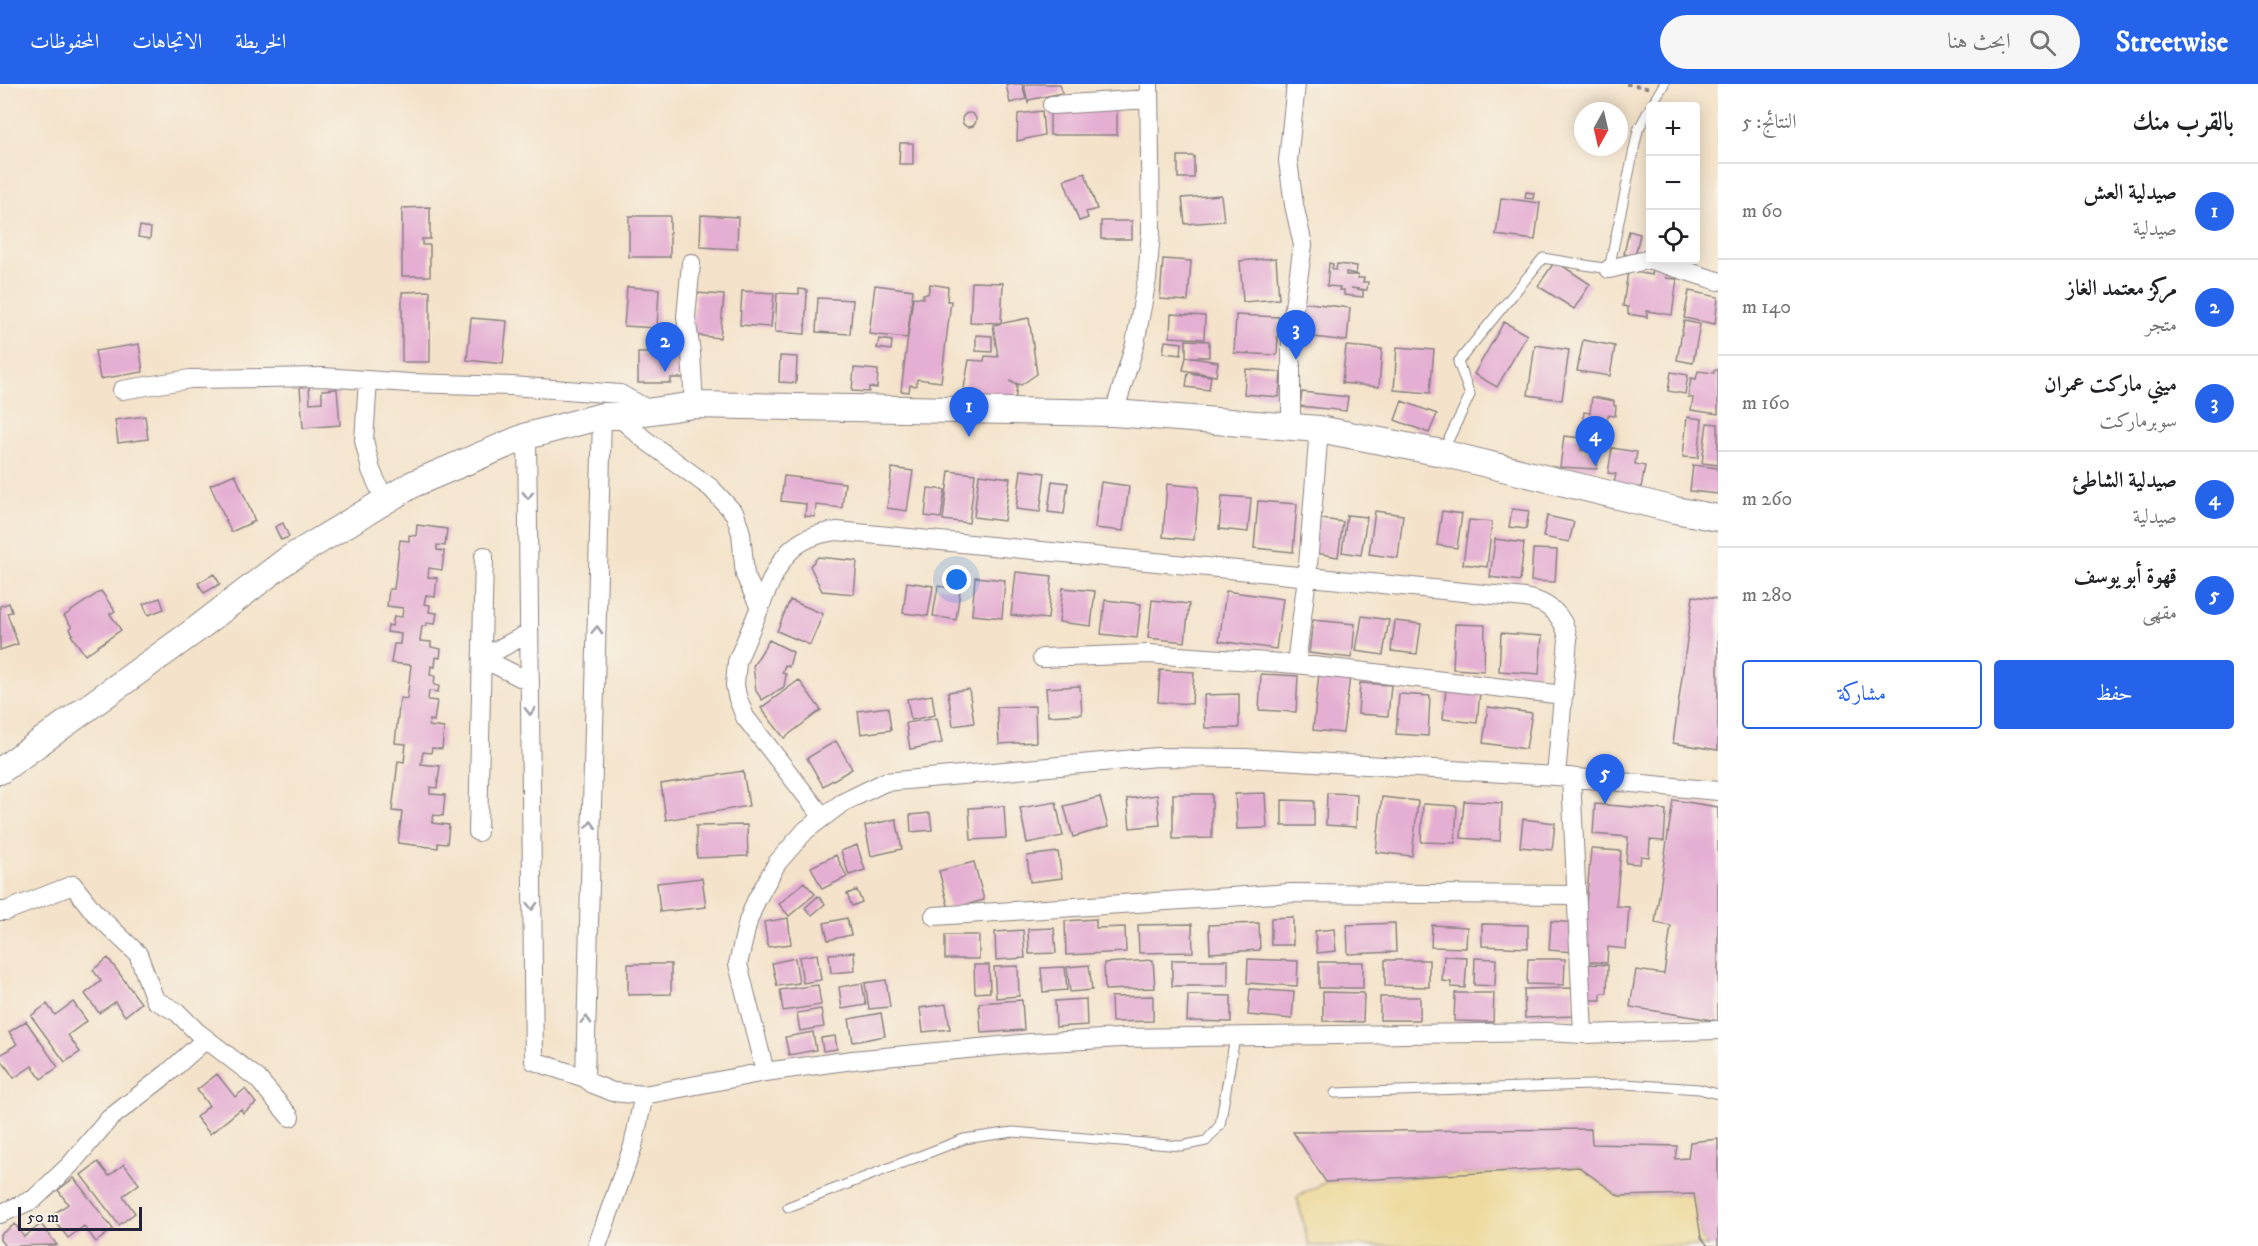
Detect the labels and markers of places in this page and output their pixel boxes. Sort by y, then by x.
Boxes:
pin: 3 [1276,310,1316,360]
pin: 2 [646,322,684,372]
pin: 1 [950,388,988,437]
pin: 4 [1576,416,1614,466]
pin: 5 [1586,754,1624,804]

